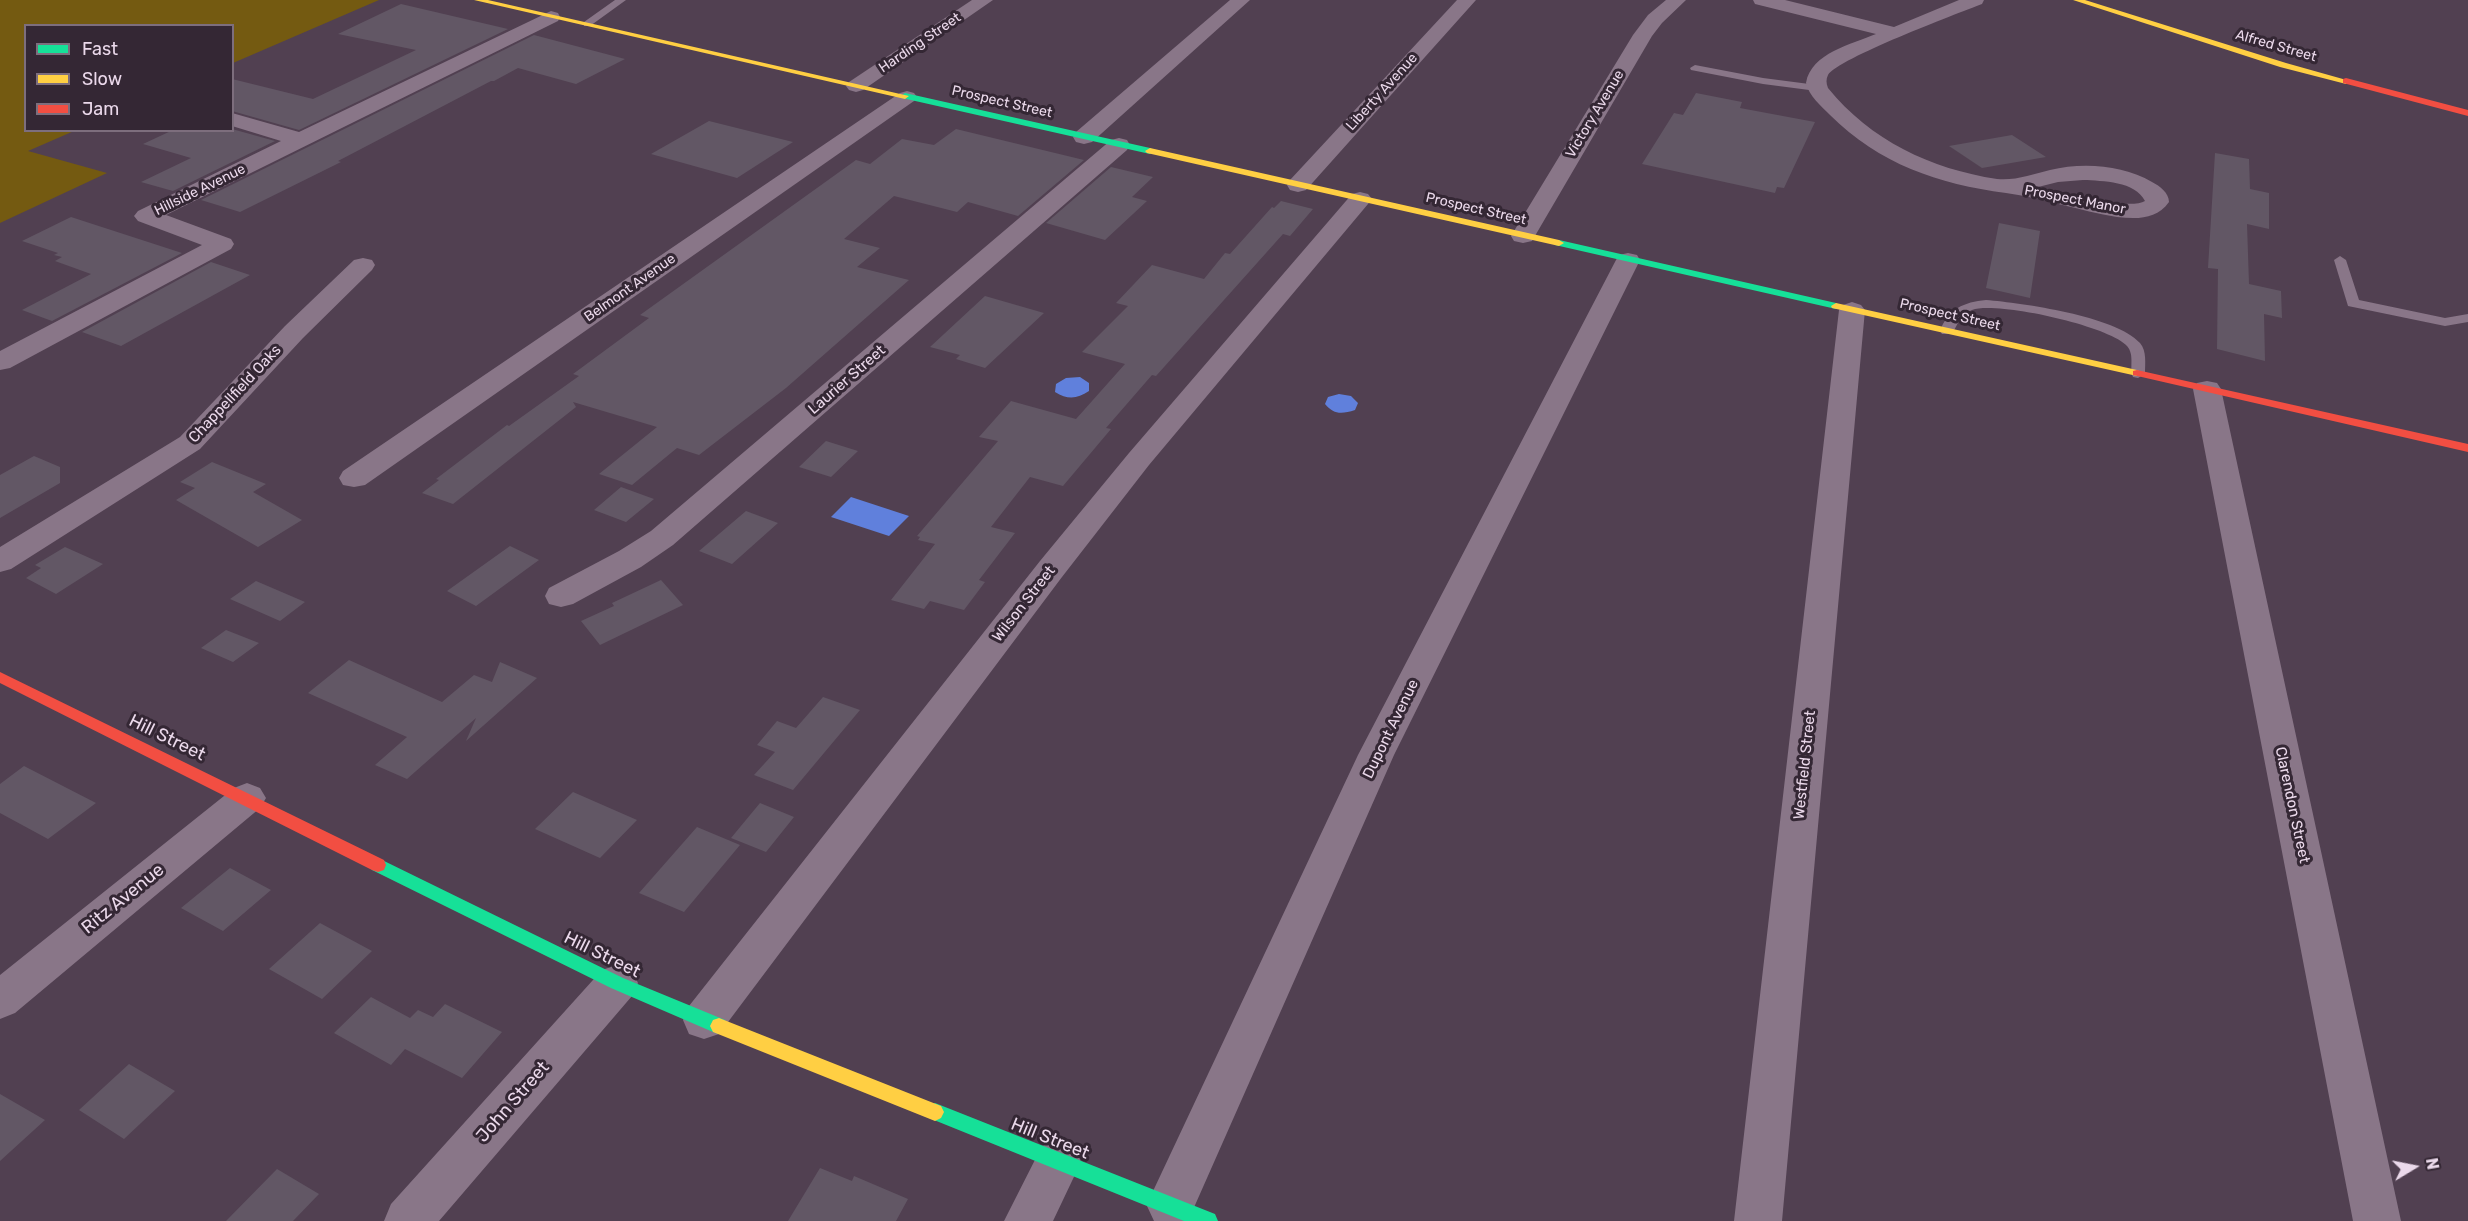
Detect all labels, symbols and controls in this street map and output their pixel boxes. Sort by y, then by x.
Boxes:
street label: Harding Street [876,9,964,77]
legend [24,24,234,132]
street label: Alfred Street [2234,26,2318,66]
text: Fast [82,38,118,60]
street label: Liberty Avenue [1343,50,1421,134]
street label: Victory Avenue [1562,67,1628,161]
text: Slow [82,68,122,90]
street label: Prospect Street [950,82,1054,122]
text: Jam [82,98,119,120]
street label: Hillside Avenue [152,161,248,219]
street label: Prospect Manor [2023,182,2127,218]
street label: Prospect Street [1424,189,1528,229]
street label: Belmont Avenue [581,250,679,326]
street label: Prospect Street [1898,295,2002,335]
street label: Chappellfield Oaks [185,341,285,447]
street label: Laurier Street [805,342,889,418]
street label: Wilson Street [989,562,1059,646]
street label: Dupont Avenue [1359,677,1423,781]
street label: Westfield Street [1790,709,1820,821]
street label: Hill Street [125,710,209,766]
street label: Clarendon Street [2271,745,2313,865]
street label: Ritz Avenue [77,859,169,939]
street label: Hill Street [560,927,644,983]
street label: John Street [472,1057,554,1147]
street label: Hill Street [1008,1114,1092,1164]
north arrow [2384,1137,2444,1197]
text: N [2422,1156,2443,1171]

